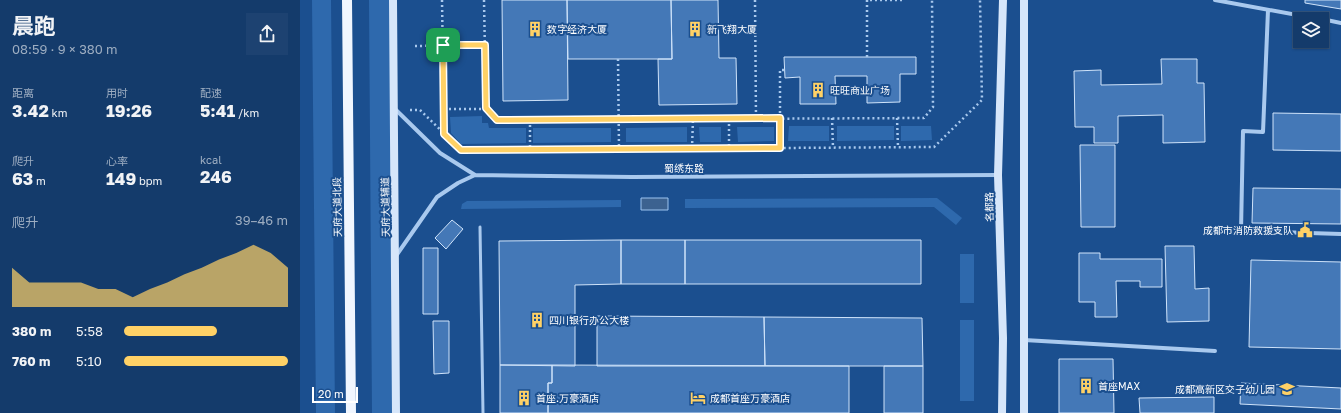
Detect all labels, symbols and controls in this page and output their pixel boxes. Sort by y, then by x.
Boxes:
text: 晨跑 [12,12,56,39]
map controls [1293,12,1329,48]
button: layers [1293,12,1329,48]
button: share [246,13,288,55]
building icon: 数字经济大厦 [526,20,544,38]
building icon: 新飞翔大厦 [686,20,704,38]
place label: 数字经济大厦 [547,23,607,35]
place label: 新飞翔大厦 [707,23,757,35]
pin [426,28,460,62]
icon: arrive [432,34,454,56]
text: 08:59 · 9 × 380 m [12,41,118,57]
building icon: 旺旺商业广场 [809,81,827,99]
place label: 旺旺商业广场 [830,84,890,96]
text: 距离 [12,86,34,99]
text: 用时 [106,86,128,99]
text: 配速 [200,86,222,99]
text: 3.42 [12,100,49,121]
text: 19:26 [106,100,152,121]
text: 5:41 [200,100,235,121]
text: km [49,106,68,119]
text: /km [235,106,259,119]
text: kcal [200,153,222,166]
text: 爬升 [12,154,34,167]
text: 心率 [106,154,128,167]
street label: 蜀绣东路 [664,162,704,174]
text: 246 [200,166,232,187]
text: 63 [12,168,33,189]
text: 149 [106,168,136,189]
text: m [33,174,46,187]
text: bpm [136,174,162,187]
street label: 天府大道北段 [330,177,344,237]
street label: 天府大道辅道 [378,177,392,237]
street label: 名都路 [983,192,995,222]
text: 39–46 m [235,212,288,228]
text: 爬升 [12,214,38,230]
public building icon: 成都市消防救援支队 [1296,221,1314,239]
place label: 成都市消防救援支队 [1203,224,1293,236]
building icon: 四川银行办公大楼 [528,311,546,329]
place label: 四川银行办公大楼 [549,314,629,326]
text: 380 m [12,323,51,339]
text: 5:58 [76,323,103,339]
text: 760 m [12,353,50,369]
text: 5:10 [76,353,102,369]
building icon: 首座MAX [1077,377,1095,395]
place label: 首座MAX [1098,380,1140,392]
school or university icon: 成都高新区交子幼儿园 [1278,380,1296,398]
place label: 成都高新区交子幼儿园 [1175,383,1275,395]
scale bar [312,385,358,404]
text: 20 m [318,387,344,400]
building icon: 首座.万豪酒店 [515,389,533,407]
hotel icon: 成都首座万豪酒店 [689,389,707,407]
place label: 首座.万豪酒店 [536,392,599,404]
place label: 成都首座万豪酒店 [710,392,790,404]

